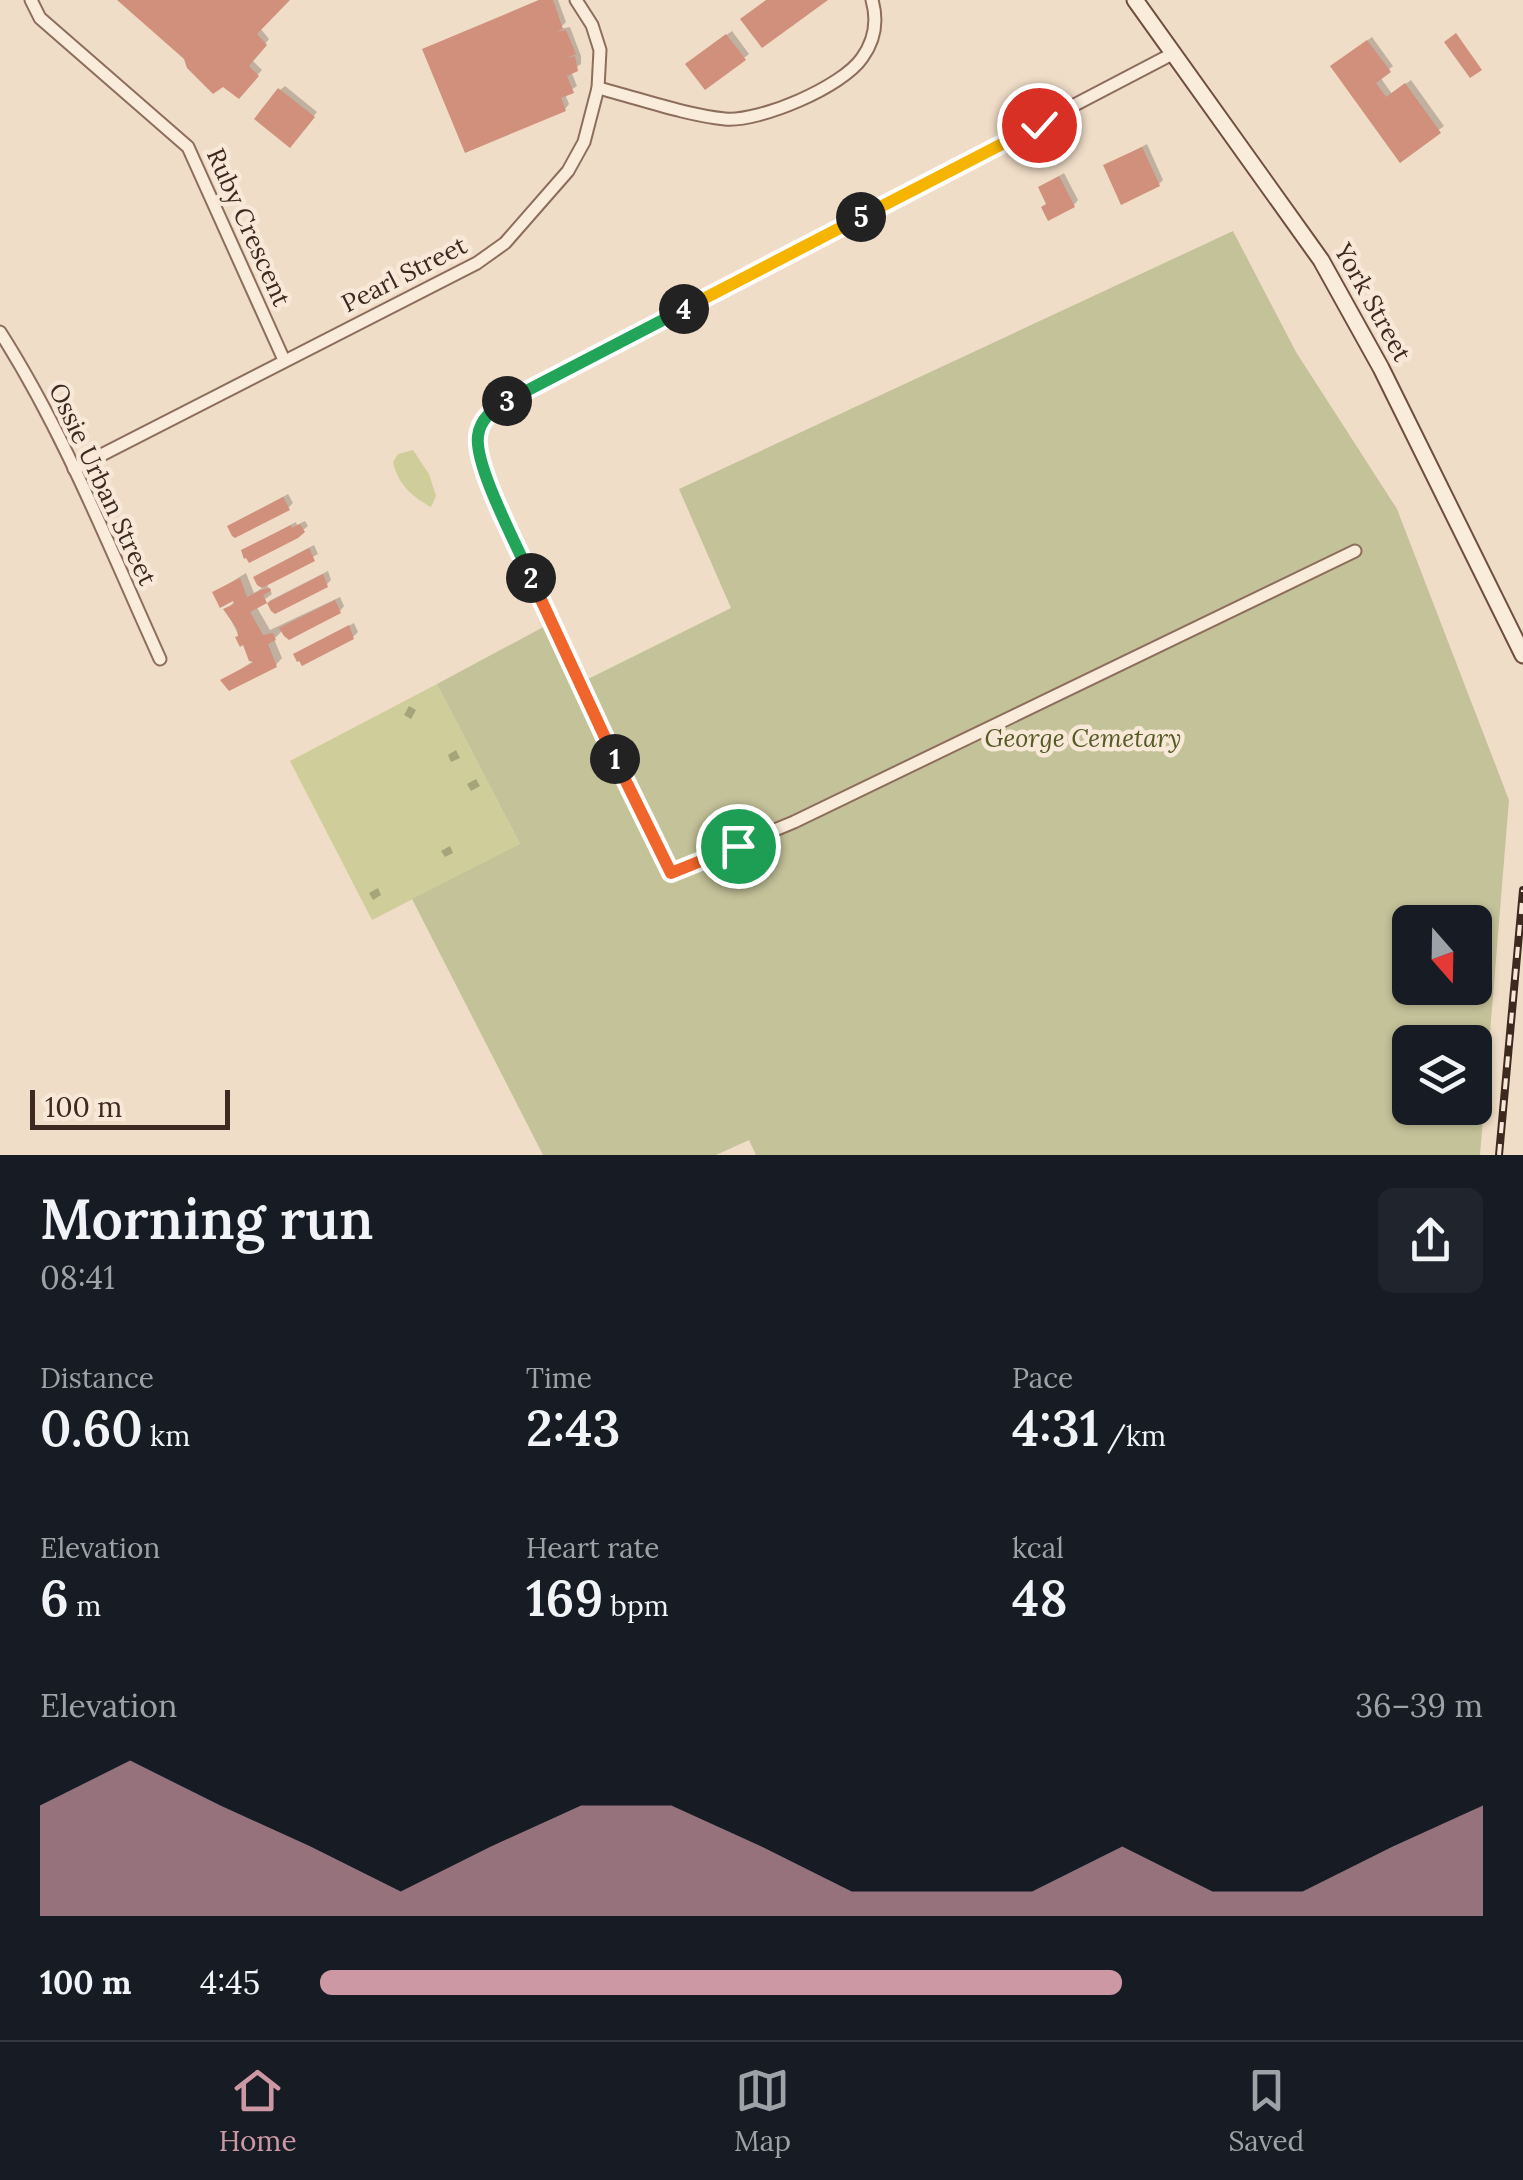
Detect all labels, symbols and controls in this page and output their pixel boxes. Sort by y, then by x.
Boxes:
pin [997,83,1082,168]
icon: check [1012,98,1067,153]
street label: Ruby Crescent [200,143,298,311]
pin: 5 [836,192,886,242]
text: 5 [853,199,869,235]
street label: Pearl Street [336,229,472,319]
street label: York Street [1327,236,1419,367]
pin: 4 [659,284,709,334]
text: 4 [676,291,692,327]
pin: 3 [482,376,532,426]
street label: Ossie Urban Street [42,378,164,591]
text: 3 [499,383,515,419]
pin: 2 [506,553,556,603]
text: 2 [524,560,538,596]
park label: George Cemetary [985,722,1181,754]
pin: 1 [590,734,640,784]
text: 1 [609,741,621,777]
pin [696,804,781,889]
icon: arrive [711,819,766,874]
north arrow [1392,905,1492,1005]
map controls [1392,905,1492,1125]
button: layers [1392,1025,1492,1125]
scale bar [30,1085,230,1130]
text: 100 m [45,1089,122,1125]
text: Morning run [40,1184,373,1254]
button: share [1378,1188,1483,1293]
text: 08:41 [40,1257,115,1298]
text: Distance [40,1360,154,1396]
text: Time [526,1360,592,1396]
text: Pace [1012,1360,1073,1396]
text: 0.60 [40,1396,143,1460]
text: 2:43 [526,1396,620,1460]
text: 4:31 [1012,1396,1099,1460]
text: km [143,1418,190,1454]
text: /km [1099,1418,1166,1454]
text: Elevation [40,1530,160,1566]
text: Heart rate [526,1530,660,1566]
text: kcal [1012,1530,1064,1566]
text: 6 [40,1566,69,1630]
text: 169 [526,1566,603,1630]
text: 48 [1012,1566,1068,1630]
text: m [69,1588,101,1624]
text: bpm [603,1588,669,1624]
text: Elevation [40,1685,177,1726]
text: 36–39 m [1355,1685,1483,1726]
text: 100 m [40,1962,132,2003]
text: 4:45 [200,1962,260,2003]
tab: Home [219,2063,297,2159]
tab: Map [734,2063,791,2159]
tab: Saved [1228,2063,1304,2159]

